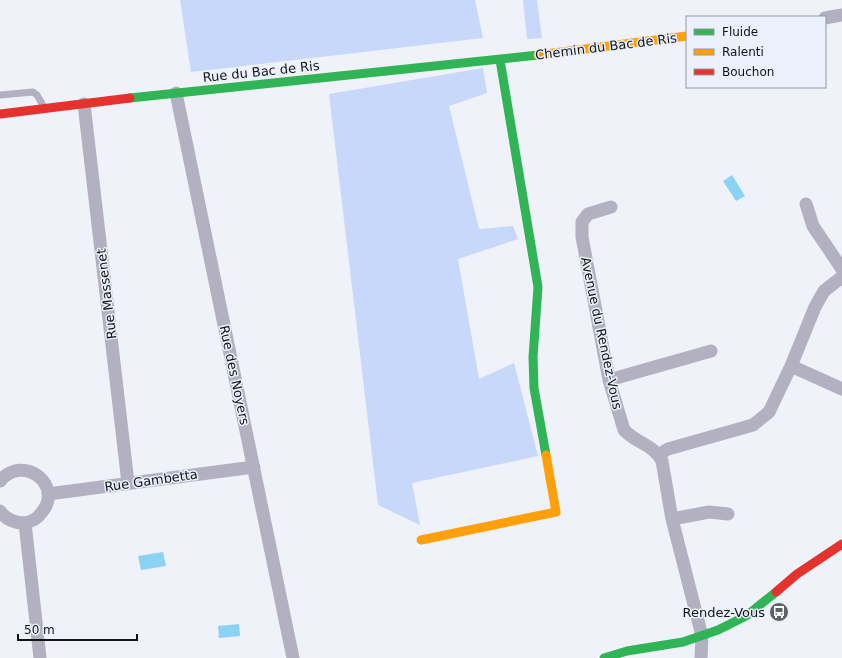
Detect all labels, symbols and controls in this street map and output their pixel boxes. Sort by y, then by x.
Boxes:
legend [686,16,826,88]
text: Fluide [722,25,758,39]
street label: Chemin du Bac de Ris [534,30,678,63]
text: Ralenti [722,45,764,59]
street label: Rue du Bac de Ris [202,58,320,85]
text: Bouchon [722,65,774,79]
street label: Rue Massenet [94,248,119,340]
street label: Avenue du Rendez-Vous [578,255,625,411]
street label: Rue des Noyers [217,324,252,427]
street label: Rue Gambetta [104,467,199,494]
bus stop icon: Rendez-Vous [768,601,790,623]
place label: Rendez-Vous [682,605,765,620]
scale bar [18,616,137,642]
text: 50 m [24,623,55,637]

